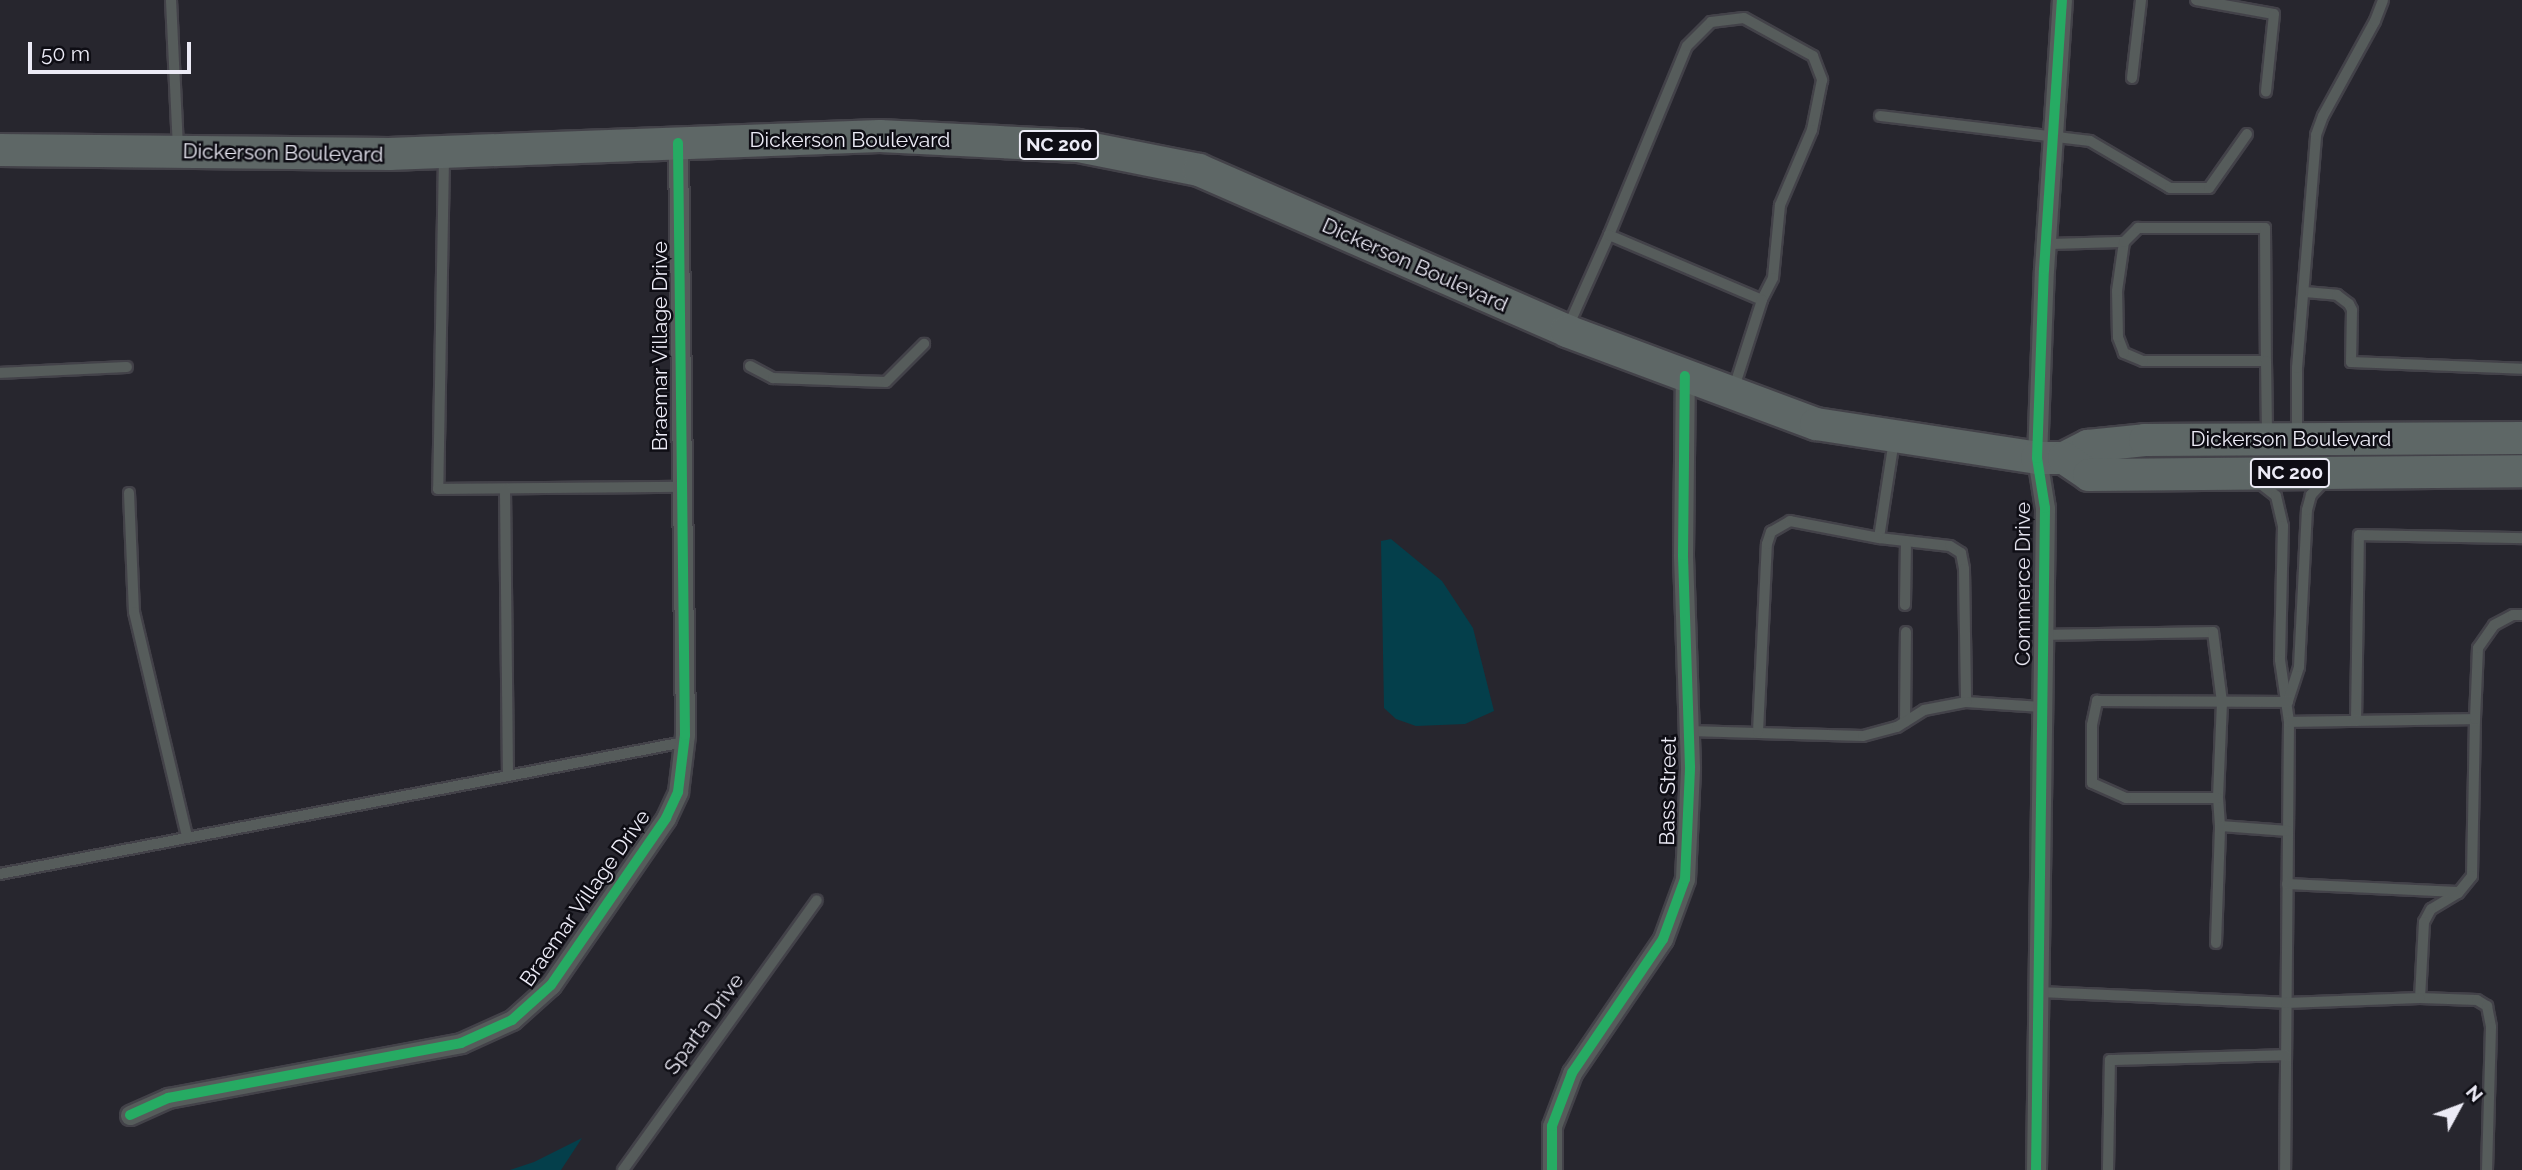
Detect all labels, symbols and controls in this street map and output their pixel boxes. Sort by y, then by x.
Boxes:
scale bar [32,28,194,72]
text: 50 m [41,41,90,66]
street label: Dickerson Boulevard [750,127,950,153]
road number: NC 200 [1019,130,1099,160]
street label: Dickerson Boulevard [182,139,384,167]
street label: Dickerson Boulevard [1318,213,1512,317]
street label: Braemar Village Drive [647,240,673,452]
street label: Dickerson Boulevard [2191,426,2391,452]
road number: NC 200 [2250,458,2330,488]
street label: Commerce Drive [2010,502,2036,666]
street label: Bass Street [1654,736,1682,846]
street label: Braemar Village Drive [514,804,656,992]
street label: Sparta Drive [659,969,749,1079]
north arrow [2424,1072,2494,1142]
text: N [2462,1081,2488,1106]

